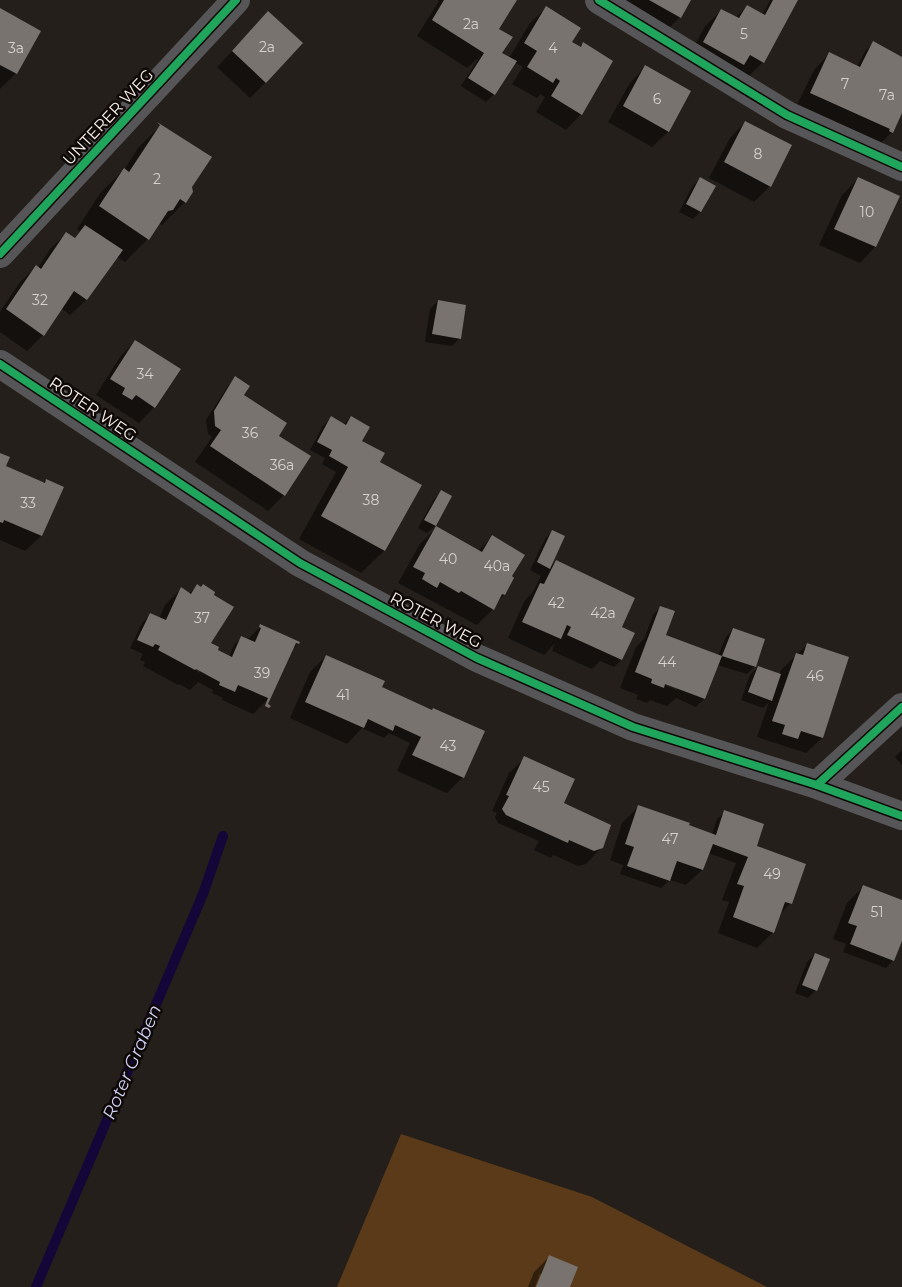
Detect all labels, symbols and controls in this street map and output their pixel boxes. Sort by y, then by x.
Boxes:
house number: 2a [463,15,479,33]
house number: 5 [740,25,748,43]
house number: 2a [259,38,275,56]
house number: 3a [8,39,24,57]
house number: 4 [548,39,558,57]
street label: UNTERER WEG [59,65,157,169]
house number: 7 [841,75,849,93]
house number: 7a [879,86,895,104]
house number: 6 [653,90,662,108]
house number: 8 [754,145,763,163]
house number: 2 [153,170,161,188]
house number: 10 [860,203,874,221]
house number: 32 [32,291,48,309]
house number: 34 [136,365,154,383]
street label: ROTER WEG [46,373,140,445]
house number: 36 [242,424,259,442]
house number: 36a [270,456,294,474]
house number: 38 [363,491,379,509]
house number: 33 [20,494,36,512]
house number: 40 [439,550,457,568]
house number: 40a [484,557,510,575]
street label: ROTER WEG [387,588,485,652]
house number: 42 [547,594,565,612]
house number: 42a [590,604,616,622]
house number: 37 [194,609,210,627]
house number: 44 [658,653,677,671]
house number: 39 [254,664,270,682]
house number: 46 [806,667,824,685]
house number: 41 [336,686,350,704]
house number: 43 [440,737,457,755]
house number: 45 [532,778,550,796]
house number: 47 [662,830,678,848]
house number: 49 [763,865,781,883]
house number: 51 [871,903,883,921]
water label: Roter Graben [98,1001,166,1123]

